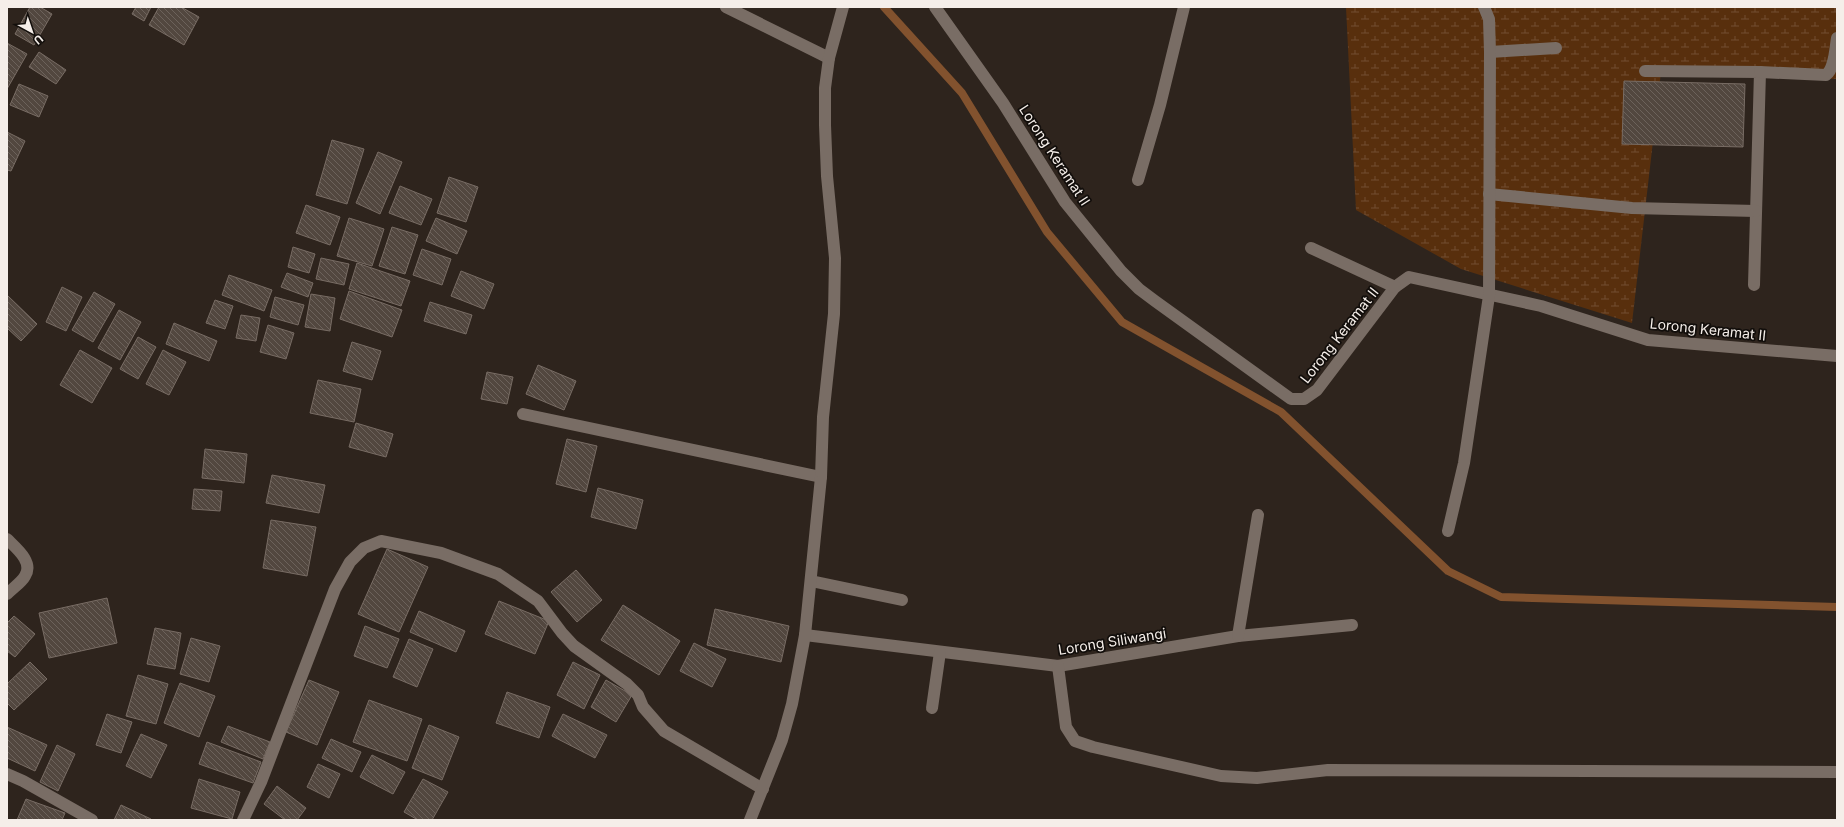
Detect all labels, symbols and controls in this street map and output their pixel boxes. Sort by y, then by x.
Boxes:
north arrow [12,12,52,52]
text: U [31,32,46,48]
street label: Lorong Keramat II [1016,101,1094,209]
street label: Lorong Keramat II [1296,284,1382,386]
street label: Lorong Keramat II [1649,314,1767,344]
street label: Lorong Siliwangi [1057,624,1167,658]

